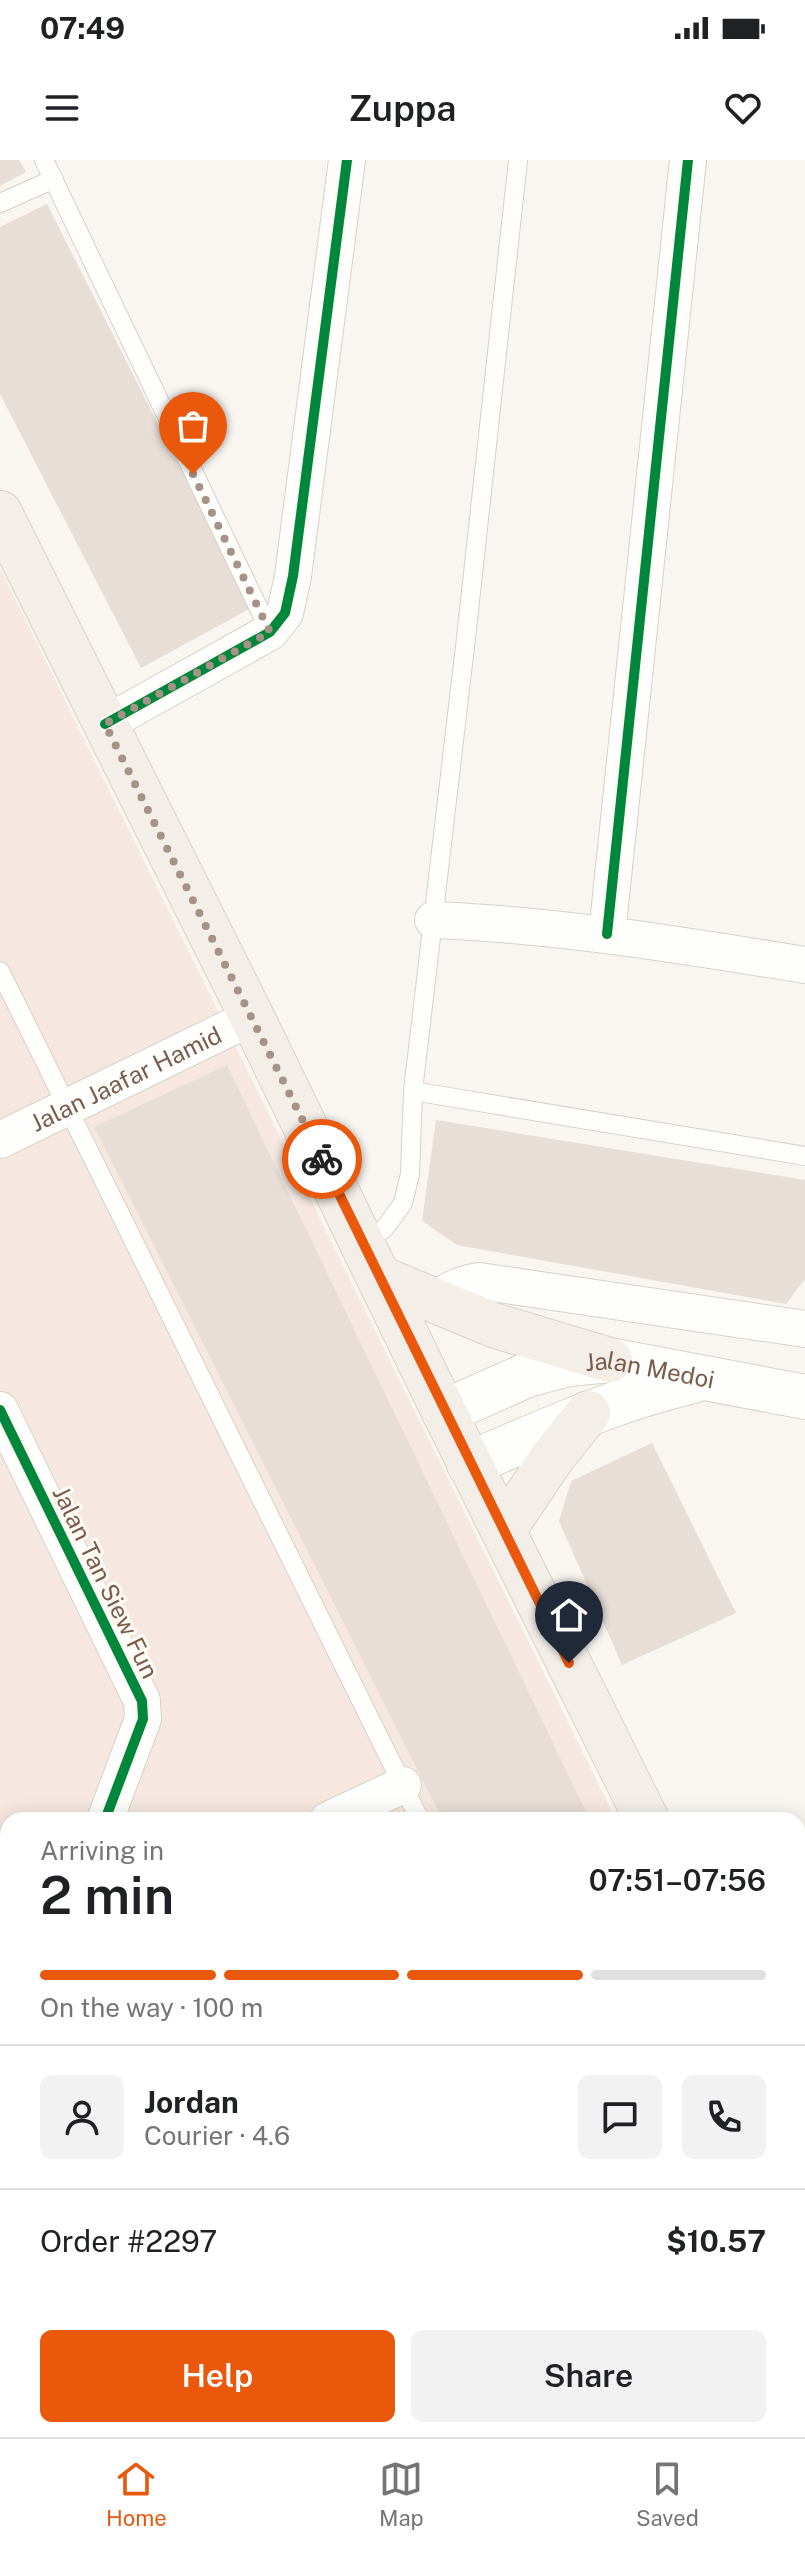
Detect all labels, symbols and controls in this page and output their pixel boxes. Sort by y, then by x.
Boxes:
text: 07:49 [40,10,125,46]
icon: menu [40,86,84,130]
icon: heart [721,86,765,130]
text: Zuppa [348,87,457,129]
pin [159,392,227,474]
icon: bag [171,404,215,448]
street label: Jalan Jaafar Hamid [26,1020,226,1137]
courier [282,1119,362,1199]
icon: bike [300,1137,344,1181]
street label: Jalan Medoi [584,1346,717,1394]
street label: Jalan Tan Siew Fun [47,1481,165,1683]
pin [535,1581,603,1663]
icon: home [547,1593,591,1637]
text: Arriving in [40,1835,164,1866]
text: 07:51–07:56 [589,1862,766,1898]
text: 2 min [40,1865,174,1926]
text: On the way · 100 m [40,1992,263,2023]
button: person [40,2075,124,2159]
button: chat [578,2075,662,2159]
button: phone [682,2075,766,2159]
text: Jordan [144,2084,239,2120]
text: Courier · 4.6 [144,2120,290,2151]
text: Order #2297 [40,2223,217,2259]
text: $10.57 [666,2223,766,2259]
button: Help [40,2330,395,2422]
button: Share [411,2330,766,2422]
tab: Home [106,2457,167,2531]
tab: Map [379,2457,424,2531]
tab: Saved [636,2457,699,2531]

